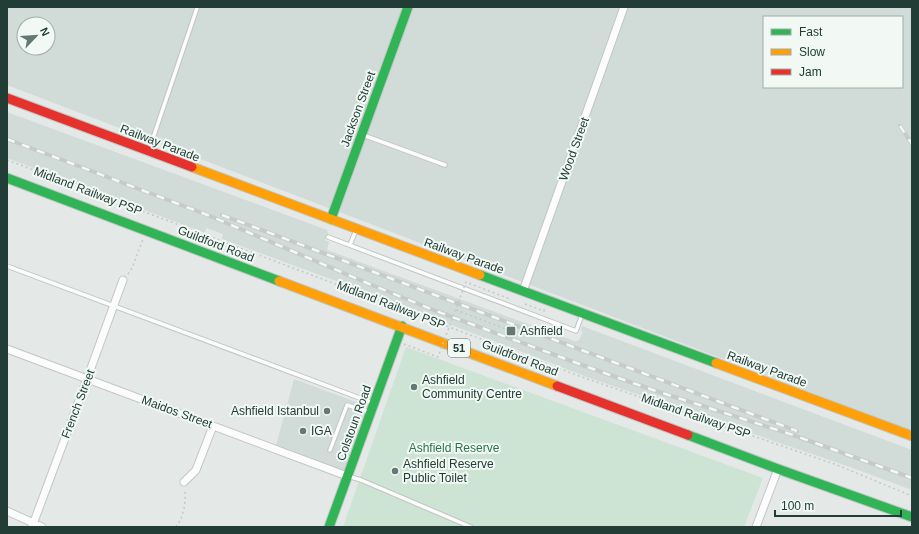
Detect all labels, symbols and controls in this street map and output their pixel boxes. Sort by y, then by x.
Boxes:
north arrow [16,16,56,56]
legend [763,16,903,88]
text: Fast [799,25,823,39]
text: N [38,26,52,38]
text: Slow [799,45,825,59]
text: Jam [799,65,822,79]
street label: Jackson Street [338,69,378,149]
street label: Wood Street [556,115,592,183]
street label: Railway Parade [118,121,202,165]
street label: Midland Railway PSP [32,164,144,218]
street label: Guildford Road [176,223,256,265]
street label: Railway Parade [422,235,506,277]
street label: Midland Railway PSP [335,278,447,332]
place label: Ashfield [520,324,563,338]
marker: Ashfield [505,325,517,337]
street label: Guildford Road [480,337,560,379]
road number: 51 [448,339,470,357]
street label: Railway Parade [725,348,809,390]
street label: French Street [58,367,98,440]
place label: Ashfield Community Centre [422,373,522,401]
marker: Ashfield Community Centre [409,382,419,392]
street label: Colstoun Road [334,383,374,463]
street label: Midland Railway PSP [639,391,753,441]
street label: Maidos Street [140,393,215,431]
place label: Ashfield Istanbul [231,404,319,418]
marker: Ashfield Istanbul [322,406,332,416]
place label: IGA [311,424,332,438]
marker: IGA [298,426,308,436]
park label: Ashfield Reserve [409,441,500,455]
place label: Ashfield Reserve Public Toilet [403,457,494,485]
marker: Ashfield Reserve Public Toilet [390,466,400,476]
scale bar [775,492,901,518]
text: 100 m [781,499,814,513]

